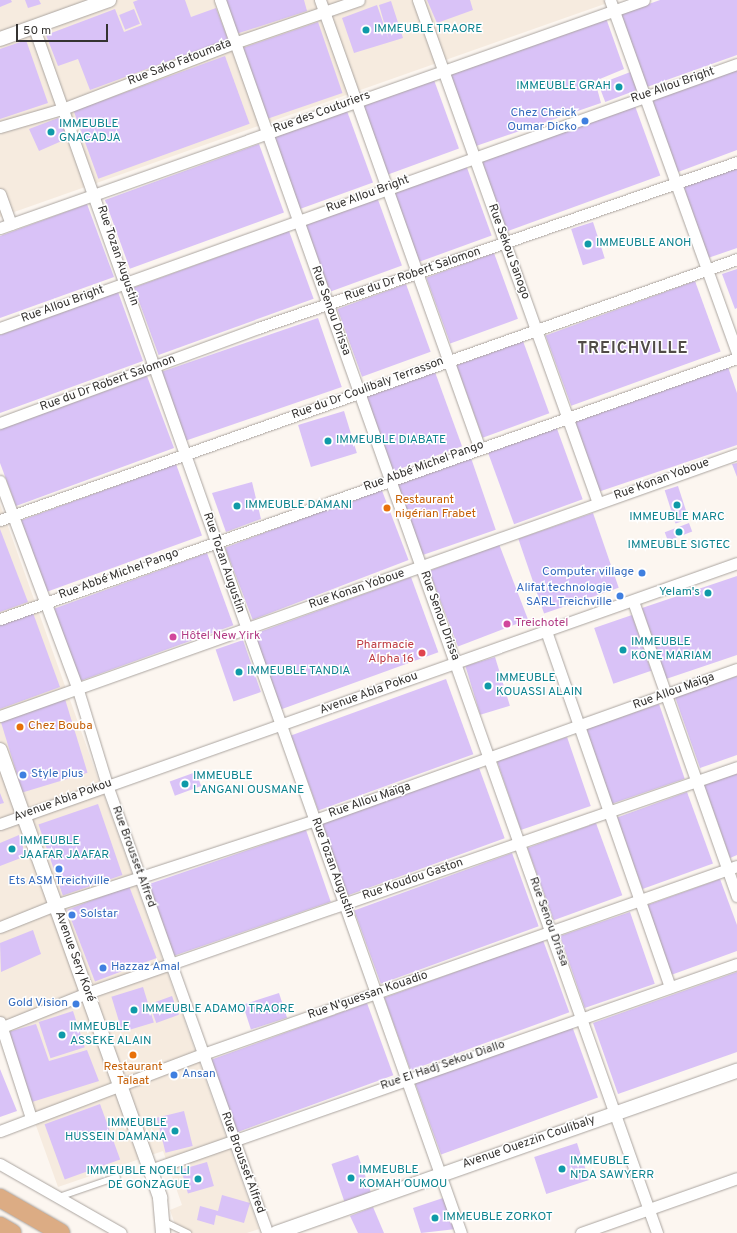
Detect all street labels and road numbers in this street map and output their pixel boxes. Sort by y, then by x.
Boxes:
street label: Rue Sako Fatoumata [126,37,234,89]
street label: Rue Allou Bright [629,65,717,107]
street label: Rue des Couturiers [272,89,372,137]
street label: Rue Allou Bright [324,173,412,217]
street label: Rue Sekou Sanogo [484,202,532,302]
street label: Rue Tozan Augustin [93,203,141,309]
street label: Rue du Dr Robert Salomon [343,245,483,305]
street label: Rue Senou Drissa [307,264,353,358]
street label: Rue Allou Bright [19,283,107,327]
street label: Rue du Dr Robert Salomon [38,353,178,415]
street label: Rue du Dr Coulibaly Terrasson [290,355,446,423]
street label: Rue Abbé Michel Pango [362,439,486,495]
street label: Rue Konan Yoboue [612,456,712,504]
street label: Rue Tozan Augustin [199,510,247,616]
street label: Rue Abbé Michel Pango [57,547,181,603]
street label: Rue Konan Yoboue [307,567,407,613]
street label: Rue Senou Drissa [416,569,462,663]
street label: Avenue Abla Pokou [318,669,420,719]
street label: Rue Allou Maïga [631,670,717,714]
street label: Avenue Abla Pokou [12,776,114,826]
street label: Rue Allou Maïga [327,780,413,822]
street label: Rue Brousset Alfred [108,804,158,910]
street label: Rue Tozan Augustin [307,816,357,920]
street label: Rue Koudou Gaston [361,856,465,904]
street label: Rue Senou Drissa [525,875,571,969]
street label: Avenue Sery Koré [51,910,97,1004]
street label: Rue N'guessan Kouadio [306,969,430,1023]
street label: Rue El Hadj Sekou Diallo [379,1038,507,1094]
street label: Rue Brousset Alfred [217,1110,267,1216]
street label: Avenue Ouezzin Coulibaly [461,1113,597,1173]

